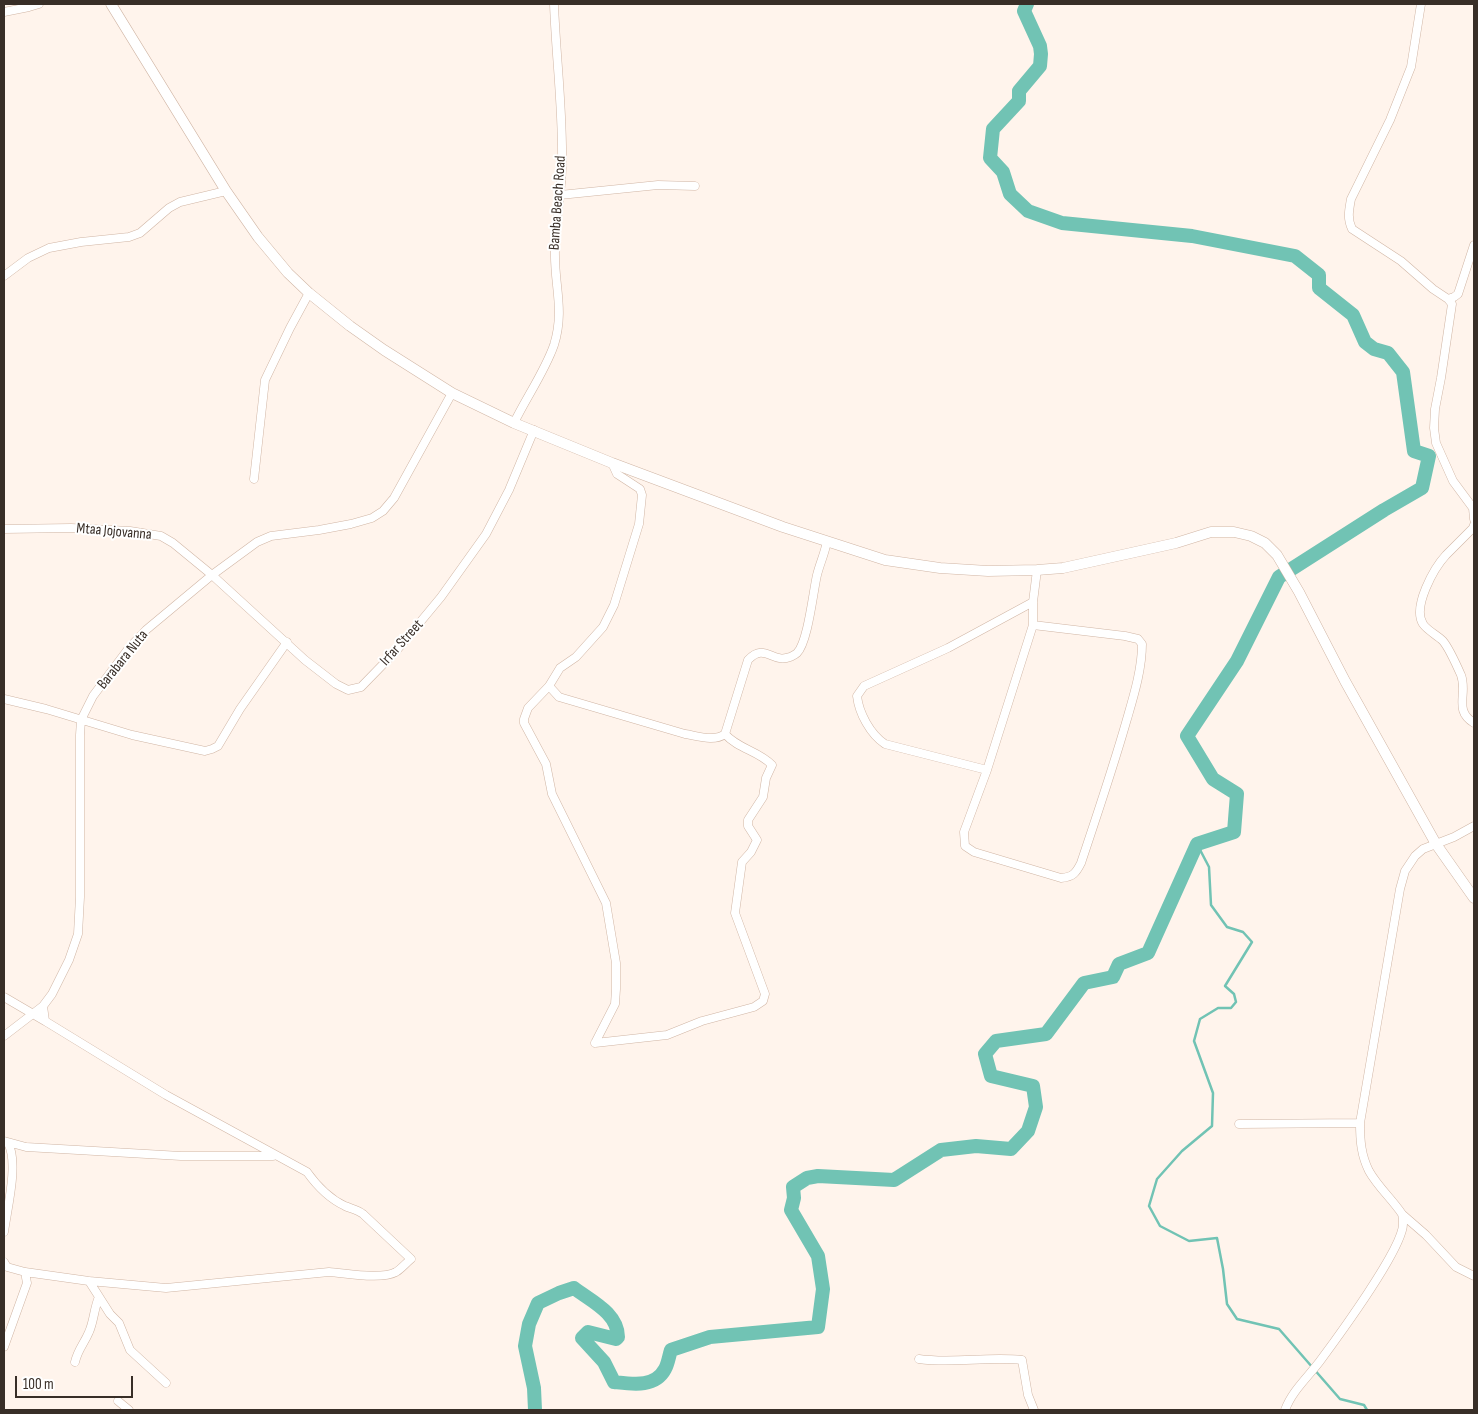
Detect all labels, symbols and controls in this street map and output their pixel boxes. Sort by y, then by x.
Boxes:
street label: Bamba Beach Road [546,155,570,251]
street label: Mtaa Jojovanna [76,520,152,544]
street label: Irfar Street [377,616,427,670]
street label: Barabara Nuta [94,627,152,693]
scale bar [18,1366,135,1398]
text: 100 m [23,1375,54,1394]

